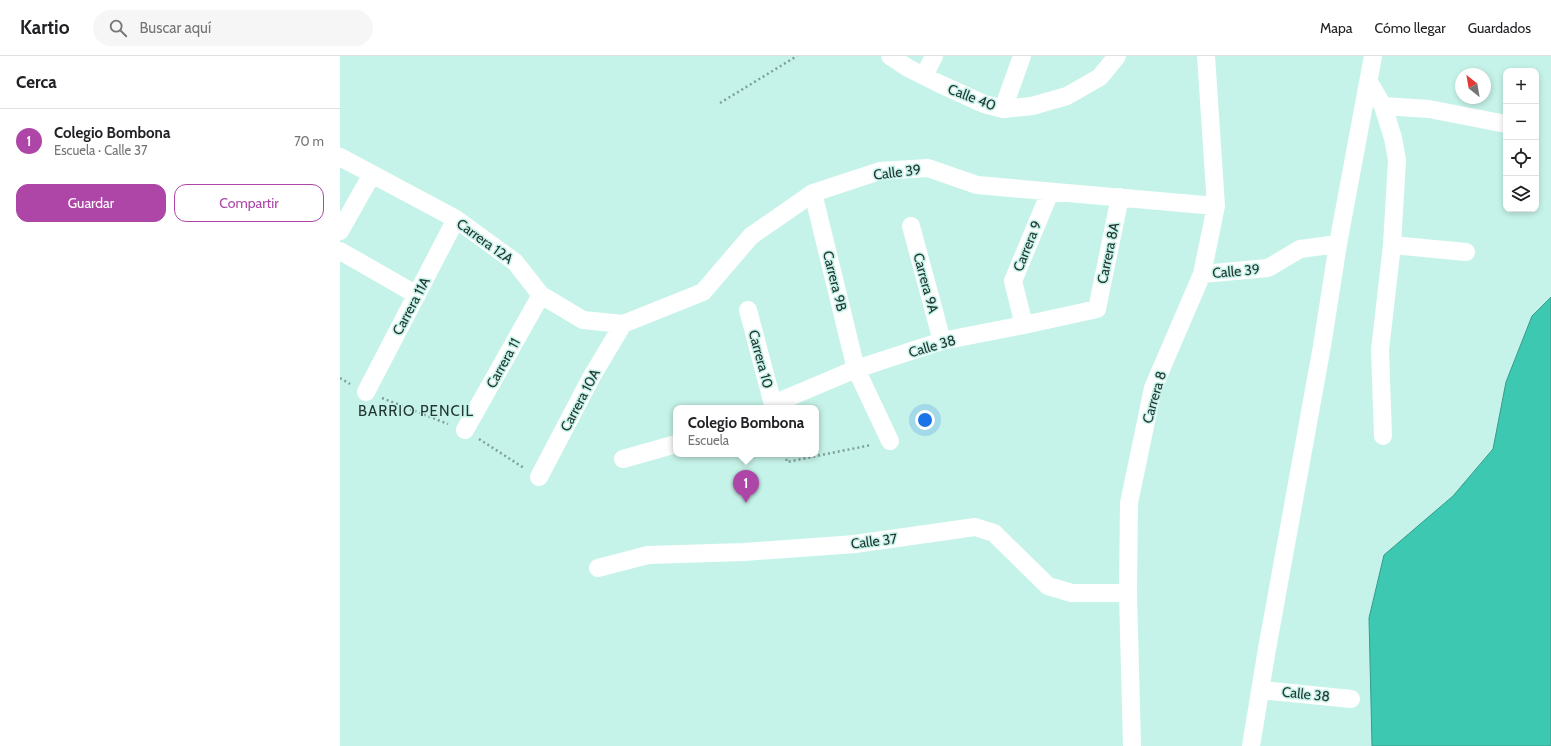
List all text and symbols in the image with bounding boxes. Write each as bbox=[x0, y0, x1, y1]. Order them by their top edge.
search box bbox=[93, 10, 373, 46]
text: Kartio bbox=[20, 16, 69, 39]
icon: search bbox=[107, 17, 129, 39]
text: Buscar aquí bbox=[139, 19, 211, 37]
text: Mapa bbox=[1320, 19, 1353, 37]
text: Cómo llegar bbox=[1375, 19, 1446, 37]
text: Guardados bbox=[1468, 19, 1531, 37]
north arrow bbox=[1455, 68, 1491, 104]
map controls bbox=[1503, 68, 1539, 212]
button: + bbox=[1503, 68, 1539, 104]
text: Cerca bbox=[16, 72, 57, 92]
street label: Calle 40 bbox=[945, 80, 999, 114]
button: − bbox=[1503, 104, 1539, 140]
text: Colegio Bombona bbox=[54, 124, 170, 142]
text: 1 bbox=[27, 133, 31, 149]
text: 70 m bbox=[294, 133, 324, 149]
button: locate bbox=[1503, 140, 1539, 176]
text: Escuela · Calle 37 bbox=[54, 142, 148, 158]
street label: Calle 39 bbox=[872, 160, 922, 184]
button: layers bbox=[1503, 176, 1539, 212]
button: Guardar bbox=[16, 184, 166, 222]
button: Compartir bbox=[174, 184, 324, 222]
street label: Carrera 12A bbox=[453, 214, 517, 268]
street label: Carrera 9 bbox=[1009, 218, 1045, 274]
street label: Carrera 8A bbox=[1093, 220, 1123, 285]
street label: Carrera 9B bbox=[819, 249, 851, 313]
street label: Carrera 9A bbox=[909, 251, 943, 315]
street label: Calle 39 bbox=[1211, 260, 1261, 282]
street label: Carrera 11A bbox=[388, 274, 434, 338]
street label: Carrera 10 bbox=[745, 328, 777, 390]
street label: Calle 38 bbox=[906, 331, 958, 361]
street label: Carrera 11 bbox=[482, 335, 524, 391]
street label: Carrera 10A bbox=[556, 365, 604, 434]
street label: Carrera 8 bbox=[1138, 369, 1170, 425]
district label: BARRIO PENCIL bbox=[358, 402, 474, 420]
popup bbox=[673, 405, 819, 457]
your location bbox=[915, 410, 935, 430]
text: Colegio Bombona bbox=[688, 414, 804, 432]
text: Escuela bbox=[688, 432, 729, 448]
pin: 1 bbox=[733, 470, 759, 503]
street label: Calle 37 bbox=[850, 529, 898, 553]
street label: Calle 38 bbox=[1281, 683, 1331, 705]

